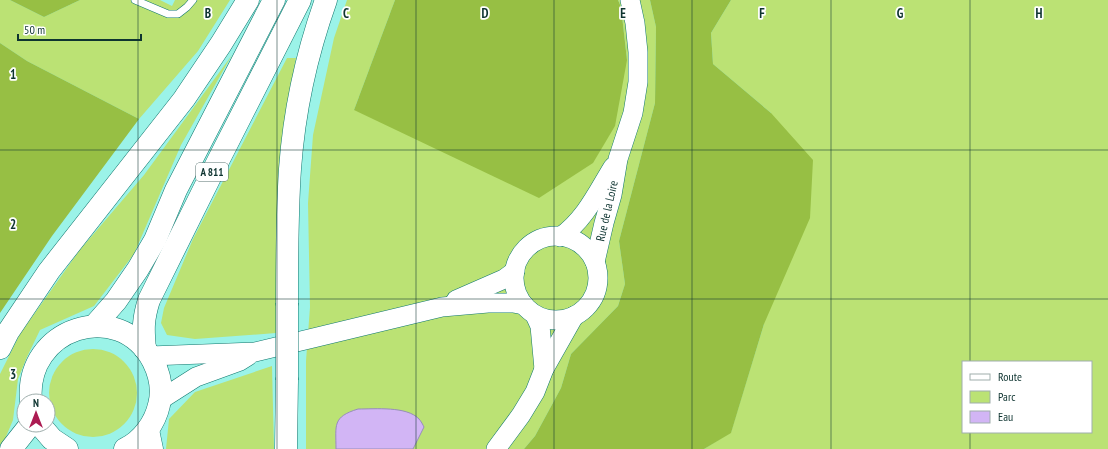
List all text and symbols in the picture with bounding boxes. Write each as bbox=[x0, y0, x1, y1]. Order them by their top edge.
text: B bbox=[205, 5, 211, 22]
text: C bbox=[343, 5, 349, 22]
text: D bbox=[482, 5, 489, 22]
text: E bbox=[620, 5, 626, 22]
text: F bbox=[759, 5, 765, 22]
text: G bbox=[897, 5, 904, 22]
text: H bbox=[1036, 5, 1043, 22]
scale bar bbox=[18, 16, 141, 42]
text: 50 m bbox=[24, 22, 45, 37]
text: 1 bbox=[10, 66, 16, 83]
road number: A 811 bbox=[196, 163, 228, 181]
street label: Rue de la Loire bbox=[592, 179, 621, 243]
text: 2 bbox=[10, 216, 16, 233]
legend bbox=[962, 361, 1092, 433]
text: 3 bbox=[10, 366, 16, 383]
text: Route bbox=[998, 369, 1022, 384]
text: Parc bbox=[998, 389, 1016, 404]
north arrow bbox=[16, 393, 56, 433]
text: N bbox=[33, 396, 39, 410]
text: Eau bbox=[998, 409, 1013, 424]

